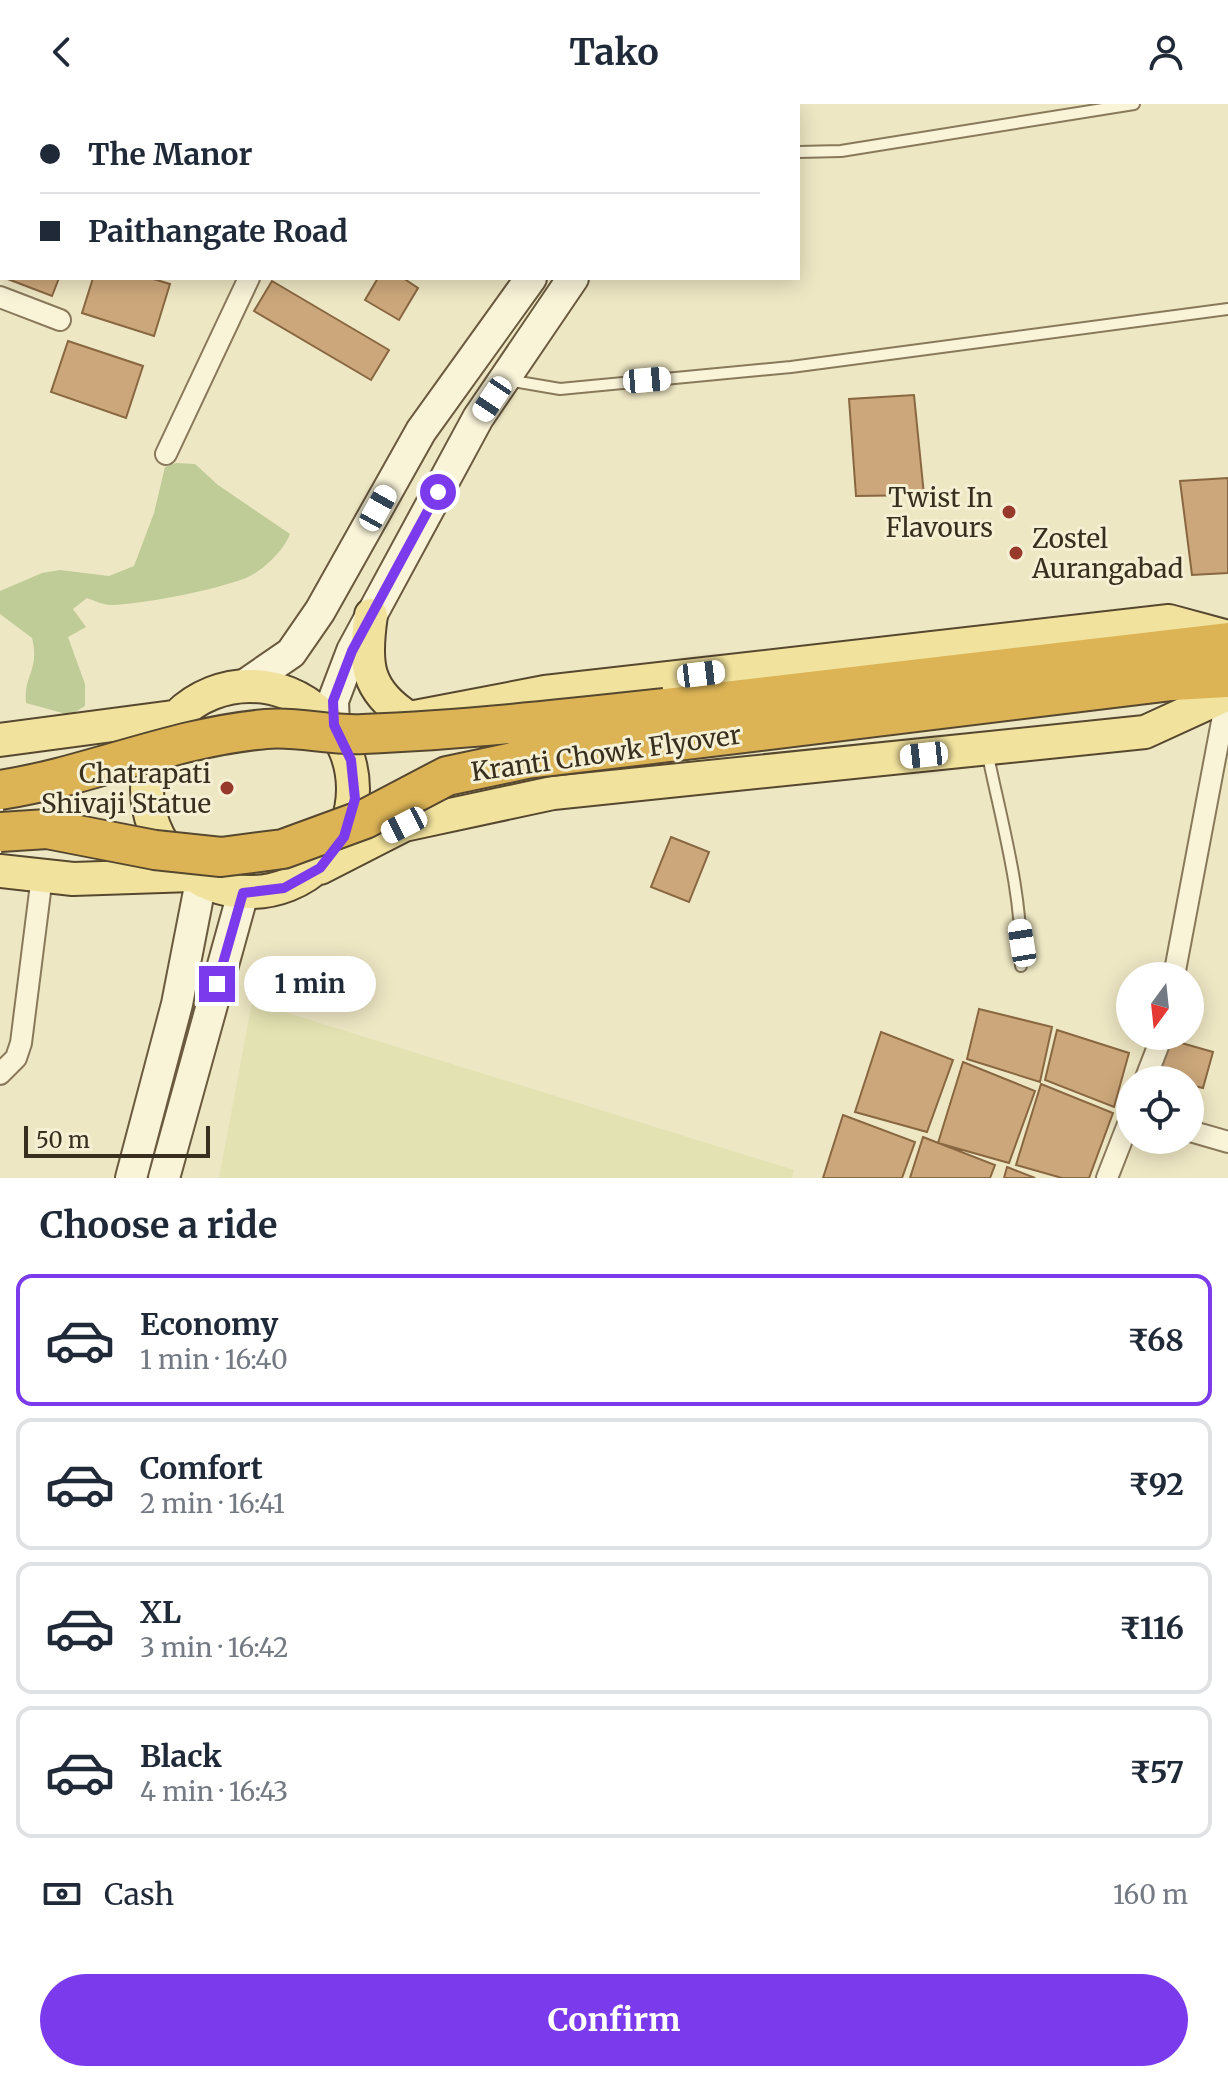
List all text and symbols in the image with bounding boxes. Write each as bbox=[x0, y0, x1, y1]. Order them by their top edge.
icon: back bbox=[40, 30, 84, 74]
text: Tako bbox=[569, 30, 659, 75]
icon: person bbox=[1144, 30, 1188, 74]
text: The Manor bbox=[88, 135, 252, 173]
text: Paithangate Road bbox=[88, 212, 348, 250]
car bbox=[622, 366, 672, 394]
car bbox=[469, 372, 515, 426]
route start bbox=[420, 474, 456, 510]
car bbox=[356, 481, 400, 535]
place label: Twist In Flavours bbox=[886, 481, 993, 544]
marker: Twist In Flavours bbox=[1000, 503, 1018, 521]
place label: Zostel Aurangabad bbox=[1031, 522, 1184, 585]
marker: Zostel Aurangabad bbox=[1007, 544, 1025, 562]
car bbox=[676, 659, 726, 689]
street label: Kranti Chowk Flyover bbox=[469, 718, 744, 788]
car bbox=[899, 741, 949, 769]
place label: Chatrapati Shivaji Statue bbox=[41, 757, 211, 820]
marker: Chatrapati Shivaji Statue bbox=[218, 779, 236, 797]
car bbox=[377, 803, 431, 847]
car bbox=[1006, 917, 1038, 969]
callout: 1 min bbox=[245, 956, 377, 1012]
north arrow bbox=[1116, 962, 1204, 1050]
map controls bbox=[1116, 962, 1204, 1154]
route end bbox=[199, 966, 235, 1002]
text: 1 min bbox=[275, 967, 345, 1000]
button: locate bbox=[1116, 1066, 1204, 1154]
scale bar bbox=[24, 1122, 210, 1158]
text: 50 m bbox=[36, 1126, 90, 1154]
text: Choose a ride bbox=[40, 1203, 277, 1248]
icon: car bbox=[44, 1304, 116, 1376]
text: Economy bbox=[140, 1305, 278, 1343]
text: ₹68 bbox=[1127, 1321, 1184, 1359]
text: 1 min · 16:40 bbox=[140, 1343, 288, 1376]
icon: car bbox=[44, 1448, 116, 1520]
text: Comfort bbox=[140, 1449, 263, 1487]
text: ₹92 bbox=[1128, 1465, 1184, 1503]
text: 2 min · 16:41 bbox=[140, 1487, 285, 1520]
icon: car bbox=[44, 1592, 116, 1664]
text: XL bbox=[140, 1593, 181, 1631]
text: ₹116 bbox=[1119, 1609, 1184, 1647]
text: 3 min · 16:42 bbox=[140, 1631, 289, 1664]
icon: car bbox=[44, 1736, 116, 1808]
text: Black bbox=[140, 1737, 222, 1775]
text: ₹57 bbox=[1130, 1753, 1184, 1791]
text: 4 min · 16:43 bbox=[140, 1775, 288, 1808]
icon: cash bbox=[40, 1872, 84, 1916]
text: Cash bbox=[104, 1875, 174, 1913]
text: 160 m bbox=[1113, 1878, 1188, 1911]
button: Confirm bbox=[40, 1974, 1188, 2066]

